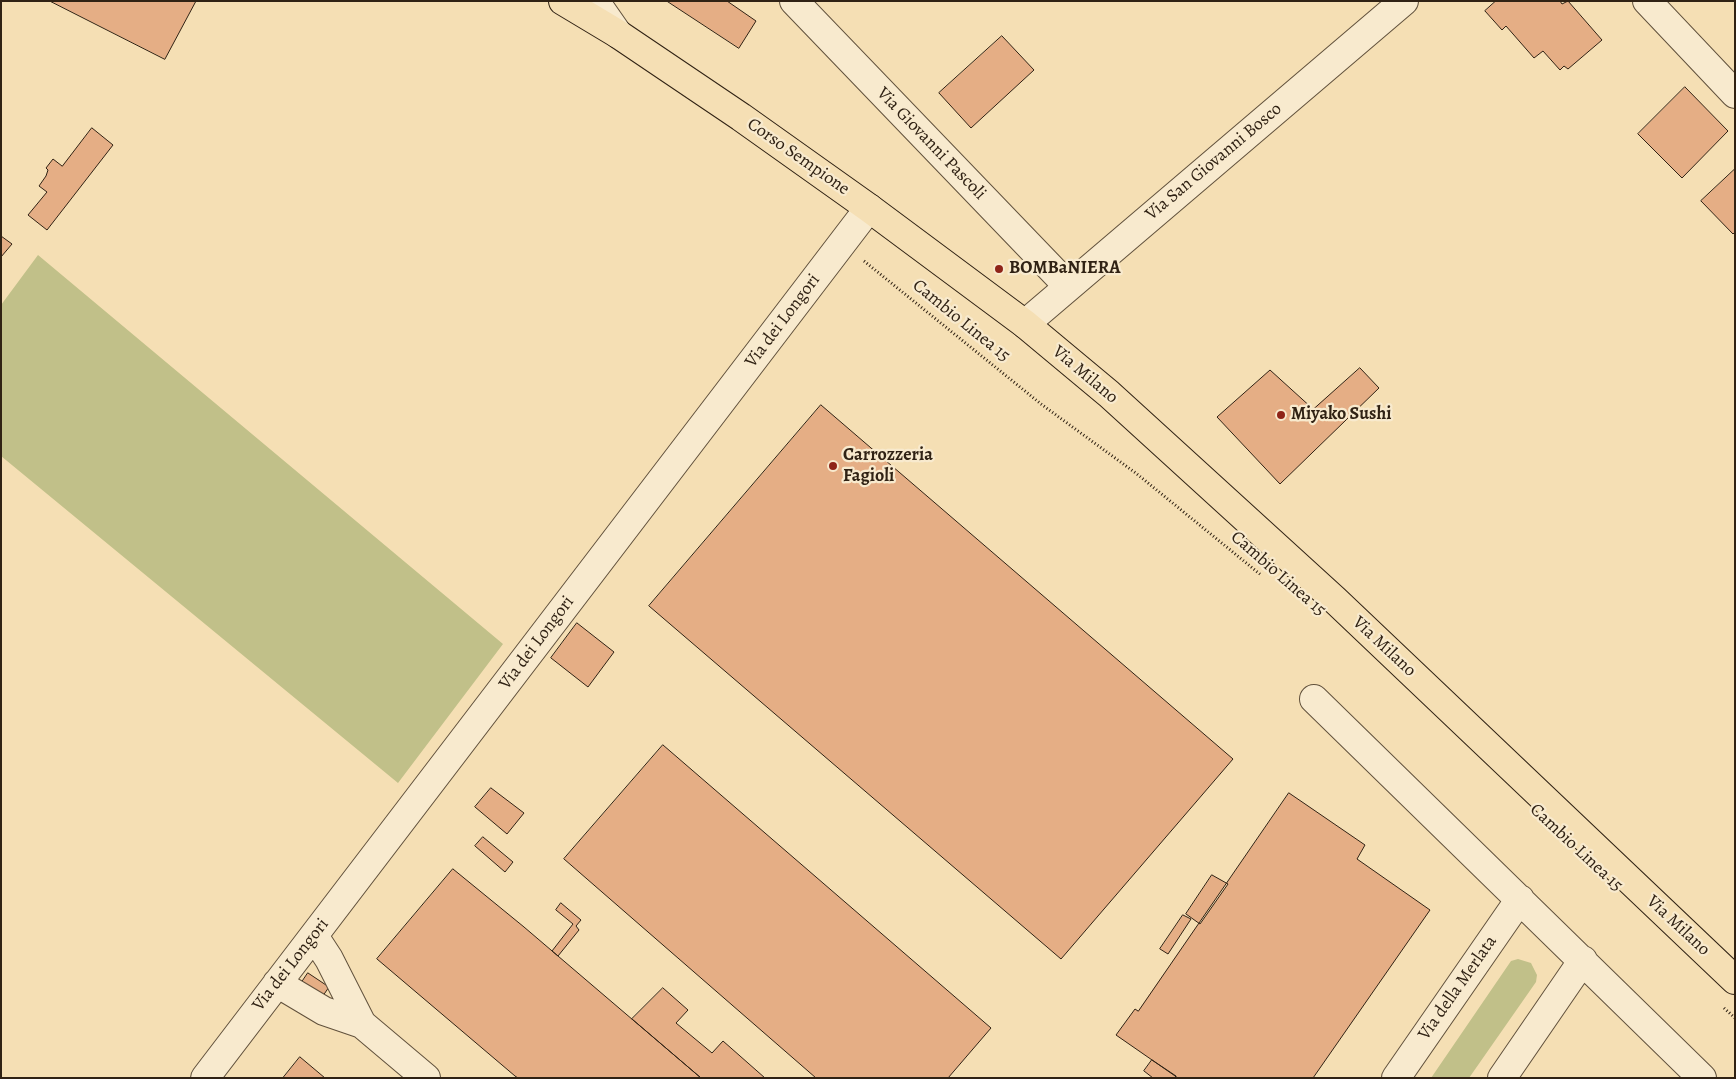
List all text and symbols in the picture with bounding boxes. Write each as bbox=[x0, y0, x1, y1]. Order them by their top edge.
street label: Via Giovanni Pascoli bbox=[872, 83, 990, 205]
street label: Via San Giovanni Bosco bbox=[1141, 99, 1287, 225]
street label: Corso Sempione bbox=[743, 114, 853, 200]
place label: BOMBaNIERA bbox=[1009, 258, 1120, 280]
marker: BOMBaNIERA bbox=[993, 263, 1005, 275]
street label: Via dei Longori bbox=[741, 270, 825, 372]
street label: Cambio Linea 15 bbox=[908, 275, 1014, 367]
street label: Via Milano bbox=[1048, 341, 1122, 409]
place label: Miyako Sushi bbox=[1291, 404, 1391, 426]
marker: Miyako Sushi bbox=[1275, 409, 1287, 421]
place label: Carrozzeria Fagioli bbox=[843, 445, 933, 488]
marker: Carrozzeria Fagioli bbox=[827, 460, 839, 472]
street label: Cambio Linea 15 bbox=[1226, 527, 1330, 621]
street label: Via dei Longori bbox=[495, 592, 579, 694]
street label: Via Milano bbox=[1348, 612, 1420, 682]
street label: Cambio Linea 15 bbox=[1525, 799, 1627, 897]
street label: Via Milano bbox=[1642, 891, 1714, 961]
street label: Via dei Longori bbox=[248, 914, 334, 1016]
street label: Via della Merlata bbox=[1414, 932, 1502, 1044]

